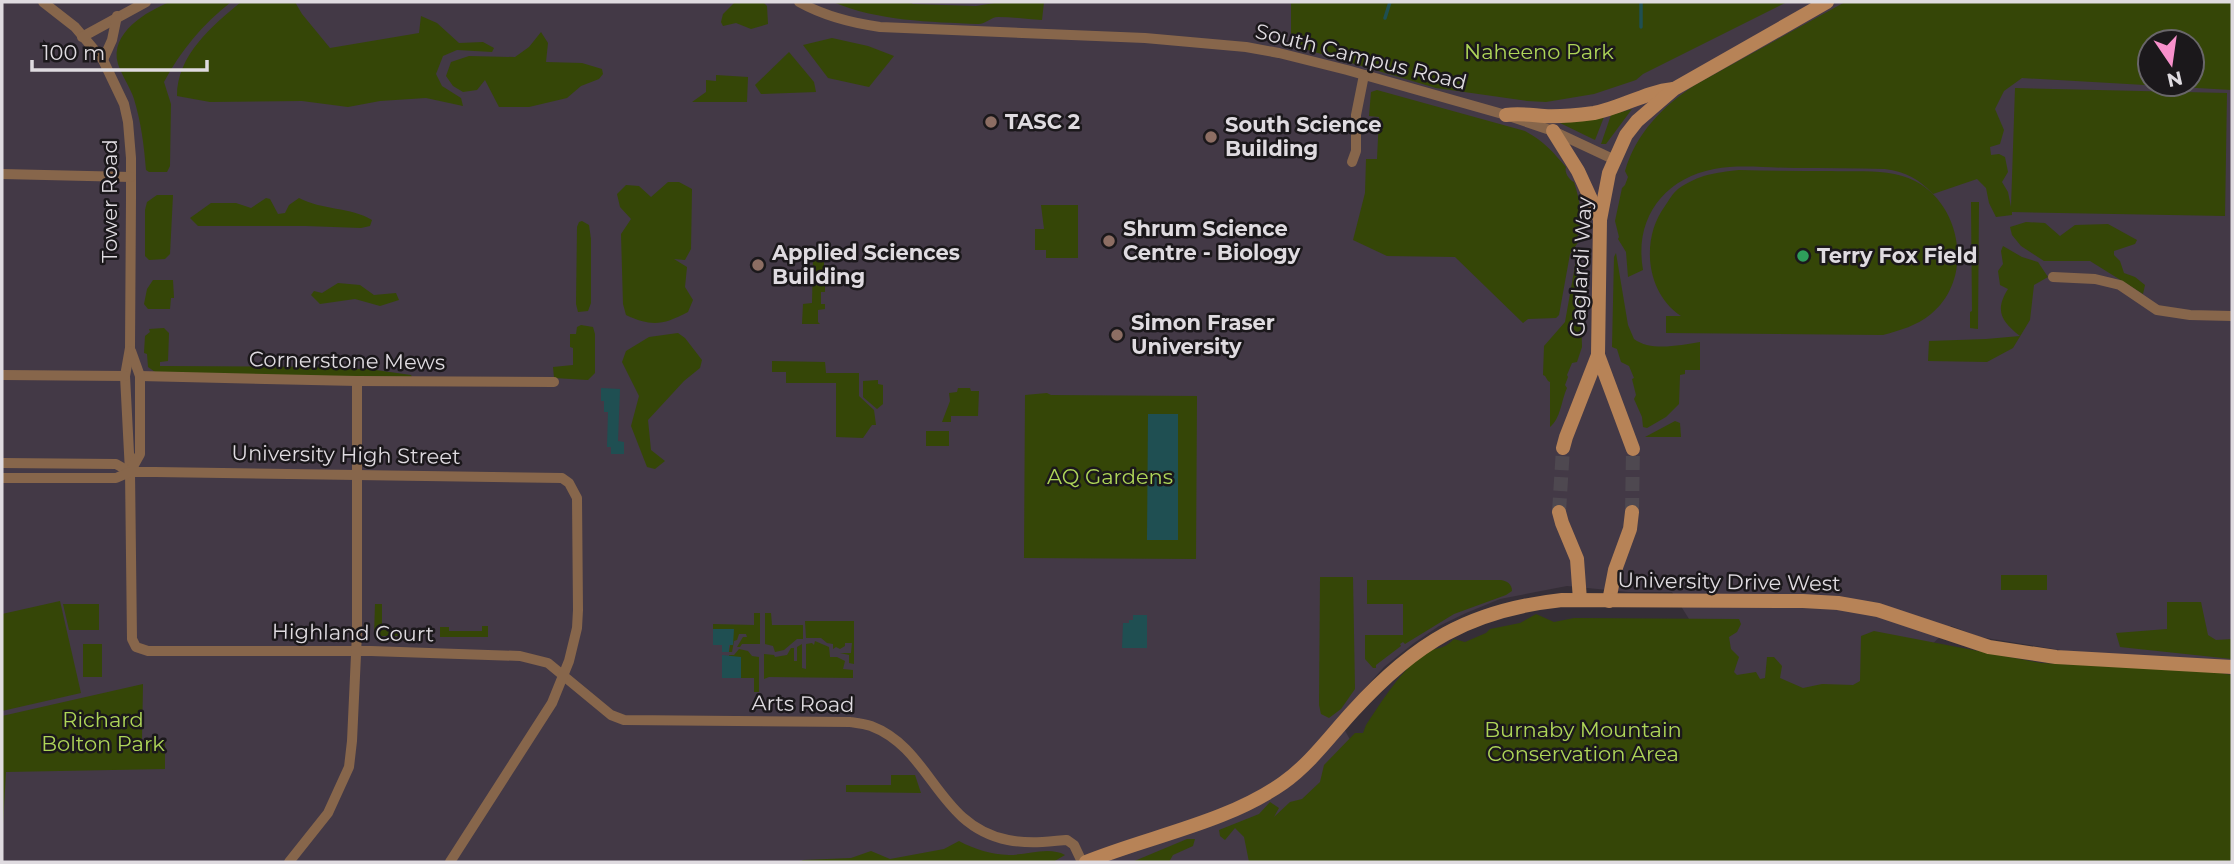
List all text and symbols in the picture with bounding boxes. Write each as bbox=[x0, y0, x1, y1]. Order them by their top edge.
street label: South Campus Road bbox=[1253, 18, 1469, 95]
scale bar bbox=[32, 28, 206, 72]
north arrow bbox=[2136, 28, 2206, 98]
park label: Naheeno Park bbox=[1464, 39, 1614, 64]
text: 100 m bbox=[42, 40, 105, 65]
text: N bbox=[2165, 66, 2185, 92]
place label: TASC 2 bbox=[1005, 109, 1080, 134]
place label: South Science Building bbox=[1225, 112, 1382, 161]
marker: TASC 2 bbox=[983, 114, 999, 130]
marker: South Science Building bbox=[1203, 129, 1219, 145]
street label: Tower Road bbox=[97, 139, 122, 263]
street label: Gaglardi Way bbox=[1564, 196, 1597, 338]
place label: Shrum Science Centre - Biology bbox=[1123, 216, 1301, 265]
marker: Shrum Science Centre - Biology bbox=[1101, 233, 1117, 249]
place label: Applied Sciences Building bbox=[771, 240, 960, 289]
place label: Terry Fox Field bbox=[1817, 243, 1977, 268]
marker: Terry Fox Field bbox=[1795, 248, 1811, 264]
marker: Applied Sciences Building bbox=[750, 257, 766, 273]
place label: Simon Fraser University bbox=[1131, 310, 1275, 359]
marker: Simon Fraser University bbox=[1109, 327, 1125, 343]
street label: Cornerstone Mews bbox=[249, 346, 445, 375]
street label: University High Street bbox=[231, 440, 461, 469]
park label: AQ Gardens bbox=[1047, 464, 1173, 489]
street label: University Drive West bbox=[1617, 567, 1841, 596]
street label: Highland Court bbox=[272, 619, 434, 646]
street label: Arts Road bbox=[751, 690, 855, 717]
park label: Richard Bolton Park bbox=[41, 707, 165, 756]
park label: Burnaby Mountain Conservation Area bbox=[1484, 717, 1682, 766]

